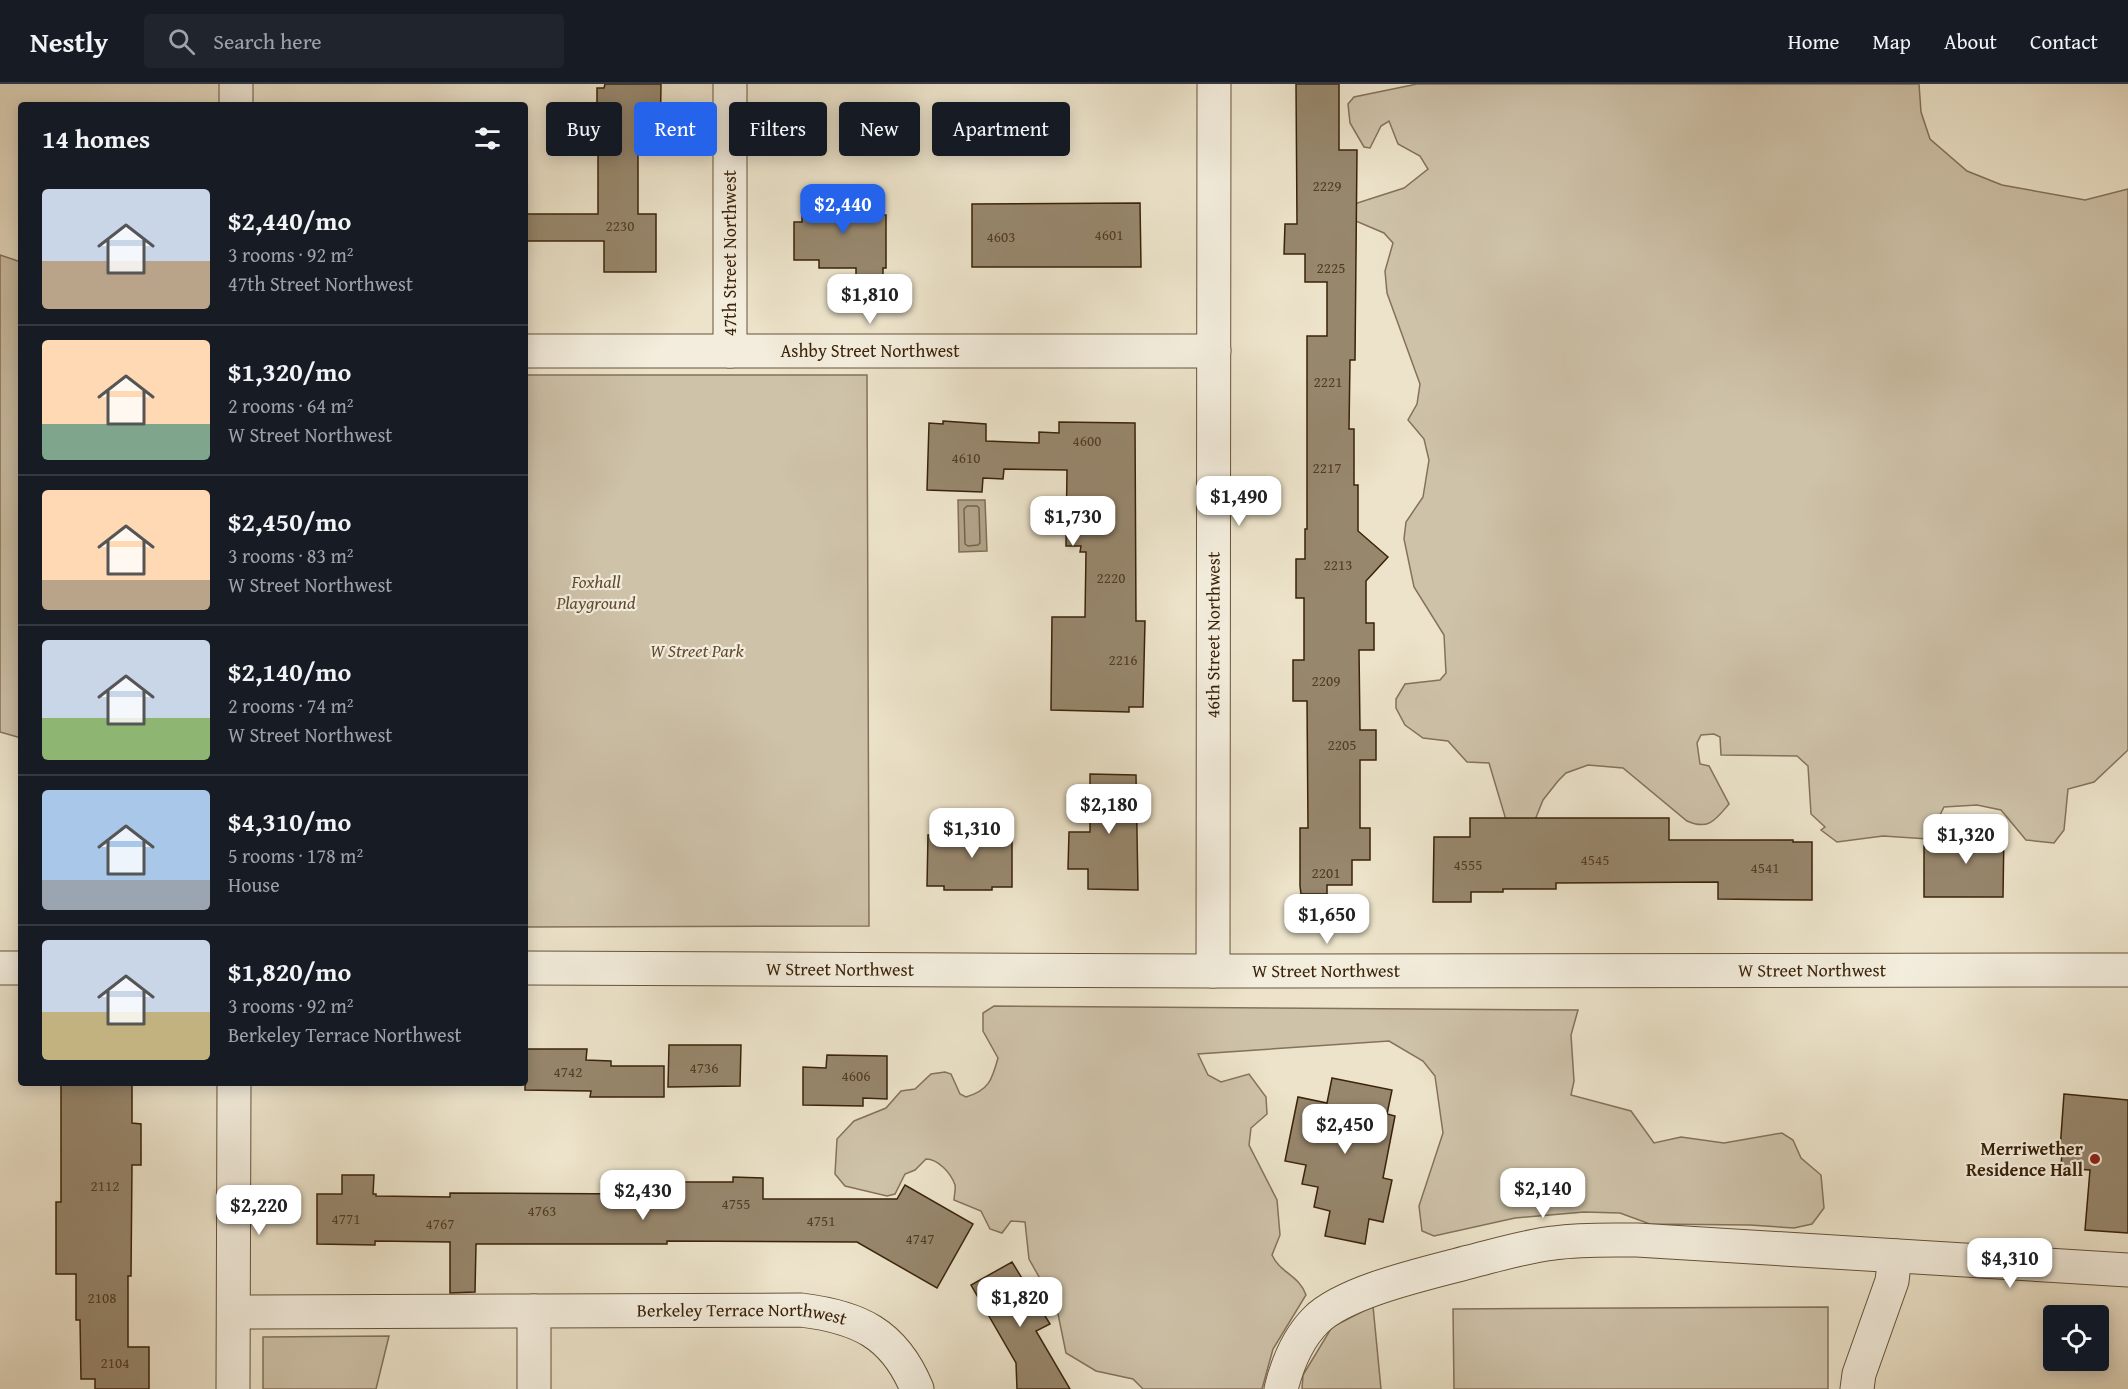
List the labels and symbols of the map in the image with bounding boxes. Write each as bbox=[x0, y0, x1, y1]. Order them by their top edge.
street label: 47th Street Northwest bbox=[716, 169, 743, 336]
house number: 2229 bbox=[1313, 175, 1341, 196]
pin: $2,440 bbox=[794, 184, 892, 235]
house number: 2230 bbox=[606, 215, 634, 236]
house number: 4601 bbox=[1095, 224, 1123, 245]
house number: 4603 bbox=[987, 226, 1015, 247]
house number: 2225 bbox=[1317, 257, 1345, 278]
pin: $1,810 bbox=[821, 274, 919, 325]
street label: Ashby Street Northwest bbox=[780, 337, 960, 364]
house number: 2221 bbox=[1314, 371, 1342, 392]
house number: 4600 bbox=[1073, 430, 1101, 451]
house number: 4610 bbox=[952, 447, 980, 468]
house number: 2217 bbox=[1313, 457, 1341, 478]
pin: $1,490 bbox=[1190, 476, 1288, 527]
pin: $1,730 bbox=[1024, 496, 1122, 547]
street label: 46th Street Northwest bbox=[1199, 551, 1226, 718]
house number: 2213 bbox=[1324, 554, 1352, 575]
house number: 2220 bbox=[1097, 567, 1125, 588]
park label: Foxhall Playground bbox=[555, 568, 636, 616]
park label: W Street Park bbox=[650, 637, 744, 664]
house number: 2216 bbox=[1109, 649, 1137, 670]
house number: 2209 bbox=[1312, 670, 1340, 691]
house number: 2205 bbox=[1328, 734, 1356, 755]
pin: $2,180 bbox=[1060, 784, 1158, 835]
pin: $1,310 bbox=[923, 808, 1021, 859]
pin: $1,320 bbox=[1917, 814, 2015, 865]
house number: 4545 bbox=[1581, 849, 1609, 870]
house number: 4555 bbox=[1454, 854, 1482, 875]
house number: 4541 bbox=[1751, 857, 1779, 878]
house number: 2201 bbox=[1312, 862, 1340, 883]
pin: $1,650 bbox=[1278, 894, 1376, 945]
street label: W Street Northwest bbox=[766, 955, 915, 983]
street label: W Street Northwest bbox=[1738, 956, 1887, 983]
street label: W Street Northwest bbox=[1252, 957, 1401, 984]
house number: 4736 bbox=[690, 1057, 718, 1078]
house number: 4742 bbox=[554, 1061, 582, 1082]
house number: 4606 bbox=[842, 1065, 870, 1086]
pin: $2,450 bbox=[1296, 1104, 1394, 1155]
place label: Merriwether Residence Hall bbox=[1966, 1135, 2084, 1183]
marker: Merriwether Residence Hall bbox=[2088, 1152, 2102, 1166]
pin: $2,140 bbox=[1494, 1168, 1592, 1219]
pin: $2,430 bbox=[594, 1170, 692, 1221]
house number: 2112 bbox=[91, 1175, 119, 1196]
pin: $2,220 bbox=[210, 1185, 308, 1236]
house number: 4755 bbox=[722, 1193, 750, 1214]
house number: 4763 bbox=[528, 1200, 556, 1221]
house number: 4771 bbox=[332, 1208, 360, 1229]
house number: 4751 bbox=[807, 1210, 835, 1231]
house number: 4767 bbox=[426, 1213, 454, 1234]
house number: 4747 bbox=[906, 1228, 934, 1249]
pin: $4,310 bbox=[1961, 1238, 2059, 1289]
pin: $1,820 bbox=[971, 1277, 1069, 1328]
house number: 2108 bbox=[88, 1287, 116, 1308]
street label: Berkeley Terrace Northwest bbox=[637, 1296, 851, 1332]
house number: 2104 bbox=[101, 1352, 129, 1373]

